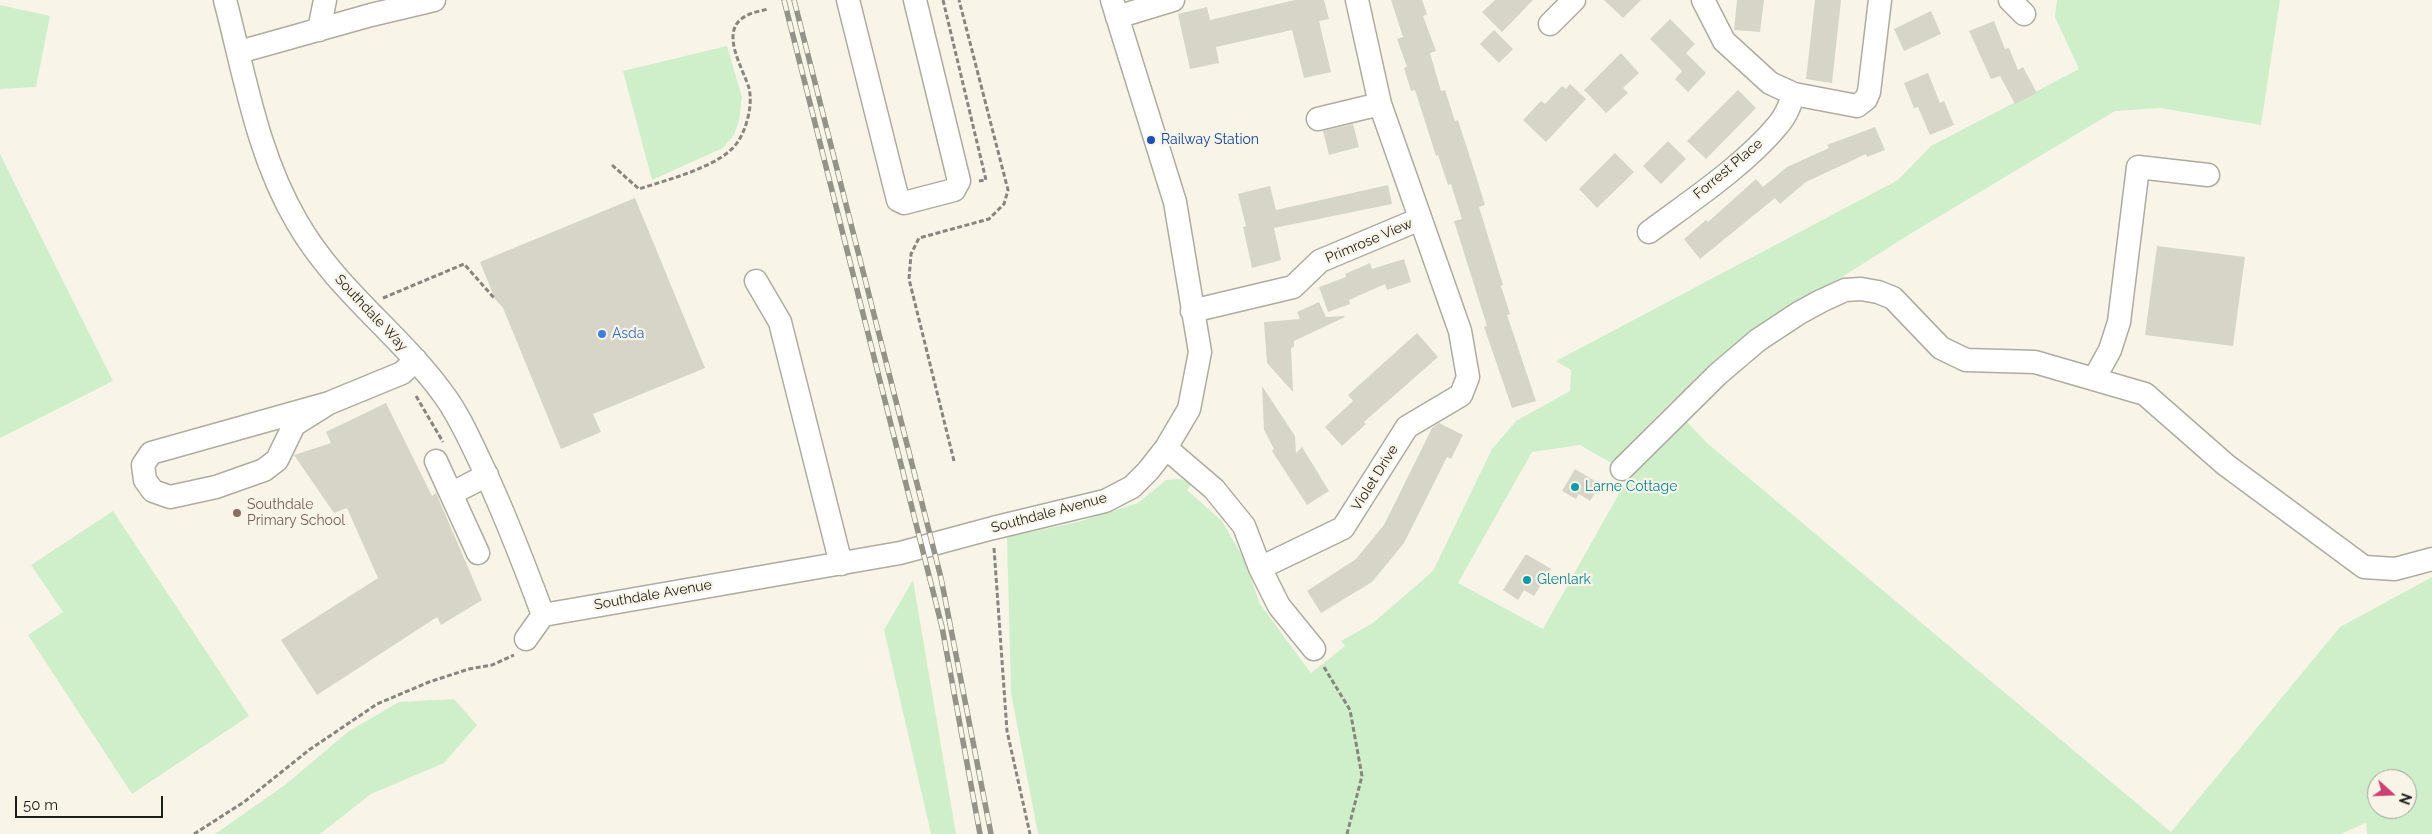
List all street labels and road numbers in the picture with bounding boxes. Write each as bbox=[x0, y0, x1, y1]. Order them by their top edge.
street label: Forrest Place bbox=[1690, 135, 1766, 203]
street label: Primrose View bbox=[1323, 215, 1415, 267]
street label: Southdale Way bbox=[331, 271, 411, 355]
street label: Violet Drive bbox=[1348, 442, 1402, 514]
street label: Southdale Avenue bbox=[989, 489, 1109, 537]
street label: Southdale Avenue bbox=[593, 576, 713, 614]

